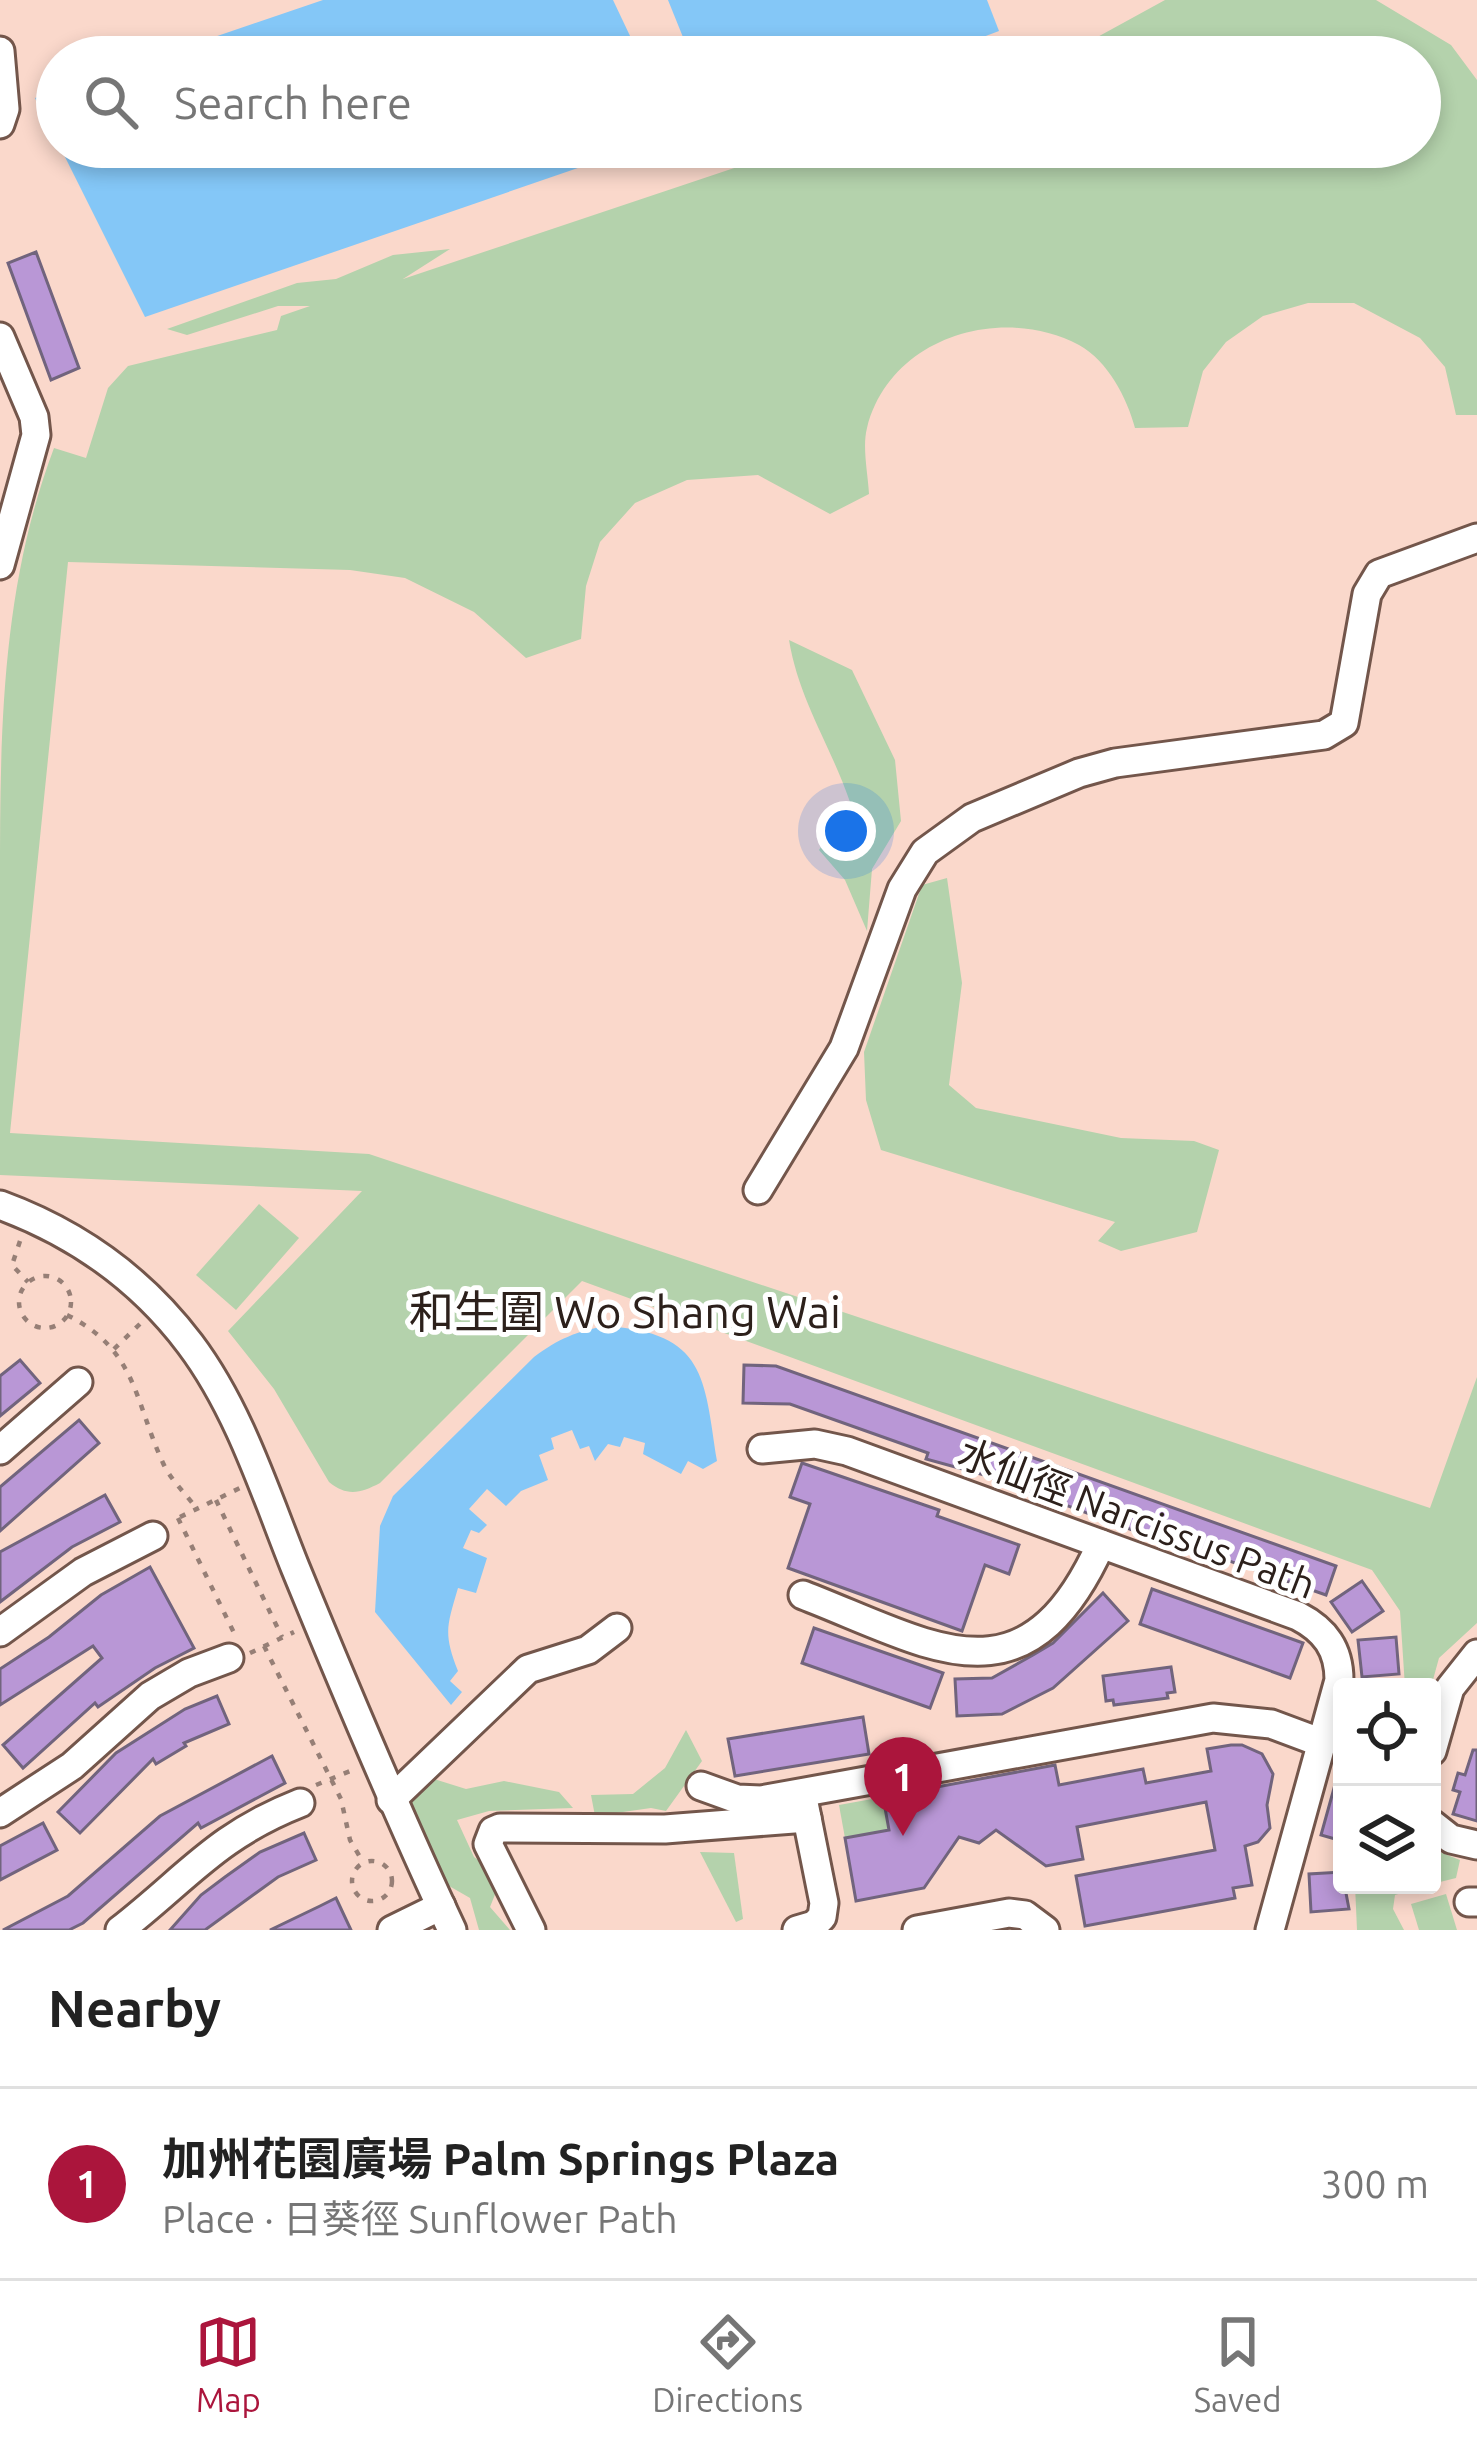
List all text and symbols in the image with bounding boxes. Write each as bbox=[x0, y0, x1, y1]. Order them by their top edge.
search box bbox=[36, 36, 1441, 168]
icon: search bbox=[78, 69, 144, 135]
text: Search here bbox=[174, 77, 412, 128]
your location bbox=[816, 801, 876, 861]
district label: 和生圍 Wo Shang Wai bbox=[409, 1286, 841, 1337]
street label: 水仙徑 Narcissus Path bbox=[952, 1430, 1322, 1606]
map controls bbox=[1333, 1678, 1441, 1894]
button: locate bbox=[1333, 1678, 1441, 1786]
pin: 1 bbox=[864, 1737, 942, 1836]
button: layers bbox=[1333, 1786, 1441, 1894]
text: Nearby bbox=[48, 1979, 221, 2037]
text: 加州花園廣場 Palm Springs Plaza bbox=[162, 2133, 839, 2184]
text: 1 bbox=[76, 2162, 98, 2205]
text: 300 m bbox=[1320, 2162, 1429, 2205]
text: Place · 日葵徑 Sunflower Path bbox=[162, 2197, 678, 2240]
tab: Map bbox=[195, 2309, 261, 2418]
tab: Directions bbox=[652, 2309, 803, 2418]
tab: Saved bbox=[1194, 2309, 1282, 2418]

